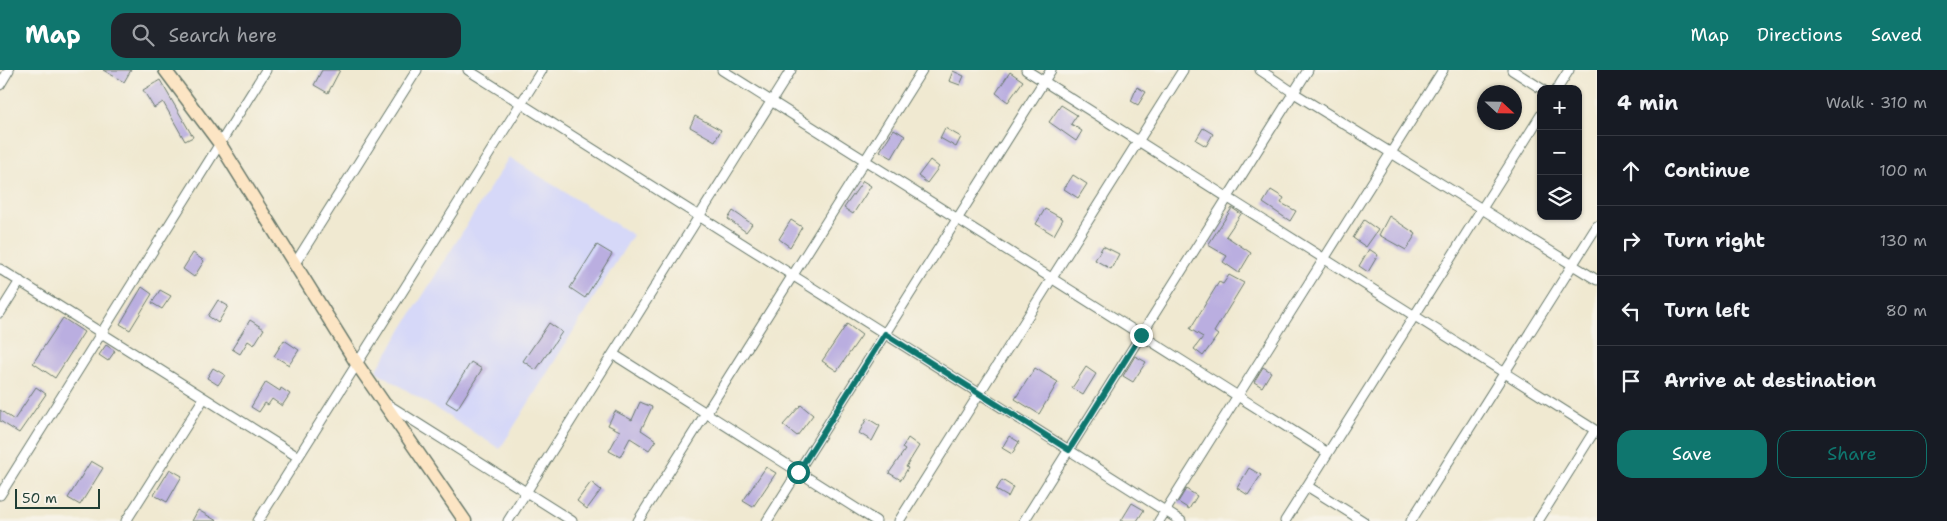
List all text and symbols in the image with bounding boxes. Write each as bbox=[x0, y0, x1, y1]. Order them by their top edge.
search box bbox=[111, 13, 461, 58]
text: Map bbox=[25, 19, 81, 51]
icon: search bbox=[129, 21, 157, 49]
text: Search here bbox=[169, 23, 277, 48]
text: Map bbox=[1691, 23, 1729, 47]
text: Directions bbox=[1757, 23, 1843, 47]
text: Saved bbox=[1871, 23, 1922, 47]
north arrow bbox=[1477, 85, 1522, 130]
map controls bbox=[1537, 85, 1582, 220]
button: + bbox=[1537, 85, 1582, 130]
text: 4 min bbox=[1617, 89, 1678, 117]
text: Walk · 310 m bbox=[1826, 92, 1927, 113]
button: − bbox=[1537, 130, 1582, 175]
icon: ahead bbox=[1617, 157, 1645, 185]
text: Continue bbox=[1664, 158, 1750, 183]
text: 100 m bbox=[1879, 160, 1927, 181]
button: layers bbox=[1537, 175, 1582, 220]
icon: right bbox=[1617, 227, 1645, 255]
text: Turn right bbox=[1664, 228, 1765, 253]
text: 130 m bbox=[1880, 230, 1927, 251]
icon: left bbox=[1617, 297, 1645, 325]
text: Turn left bbox=[1664, 298, 1750, 323]
text: 80 m bbox=[1886, 300, 1927, 321]
route end bbox=[1130, 324, 1153, 347]
icon: arrive bbox=[1617, 367, 1645, 395]
text: Arrive at destination bbox=[1664, 368, 1876, 393]
button: Save bbox=[1617, 430, 1767, 478]
button: Share bbox=[1777, 430, 1927, 478]
route start bbox=[787, 461, 810, 484]
scale bar bbox=[15, 486, 100, 509]
text: 50 m bbox=[22, 489, 57, 507]

